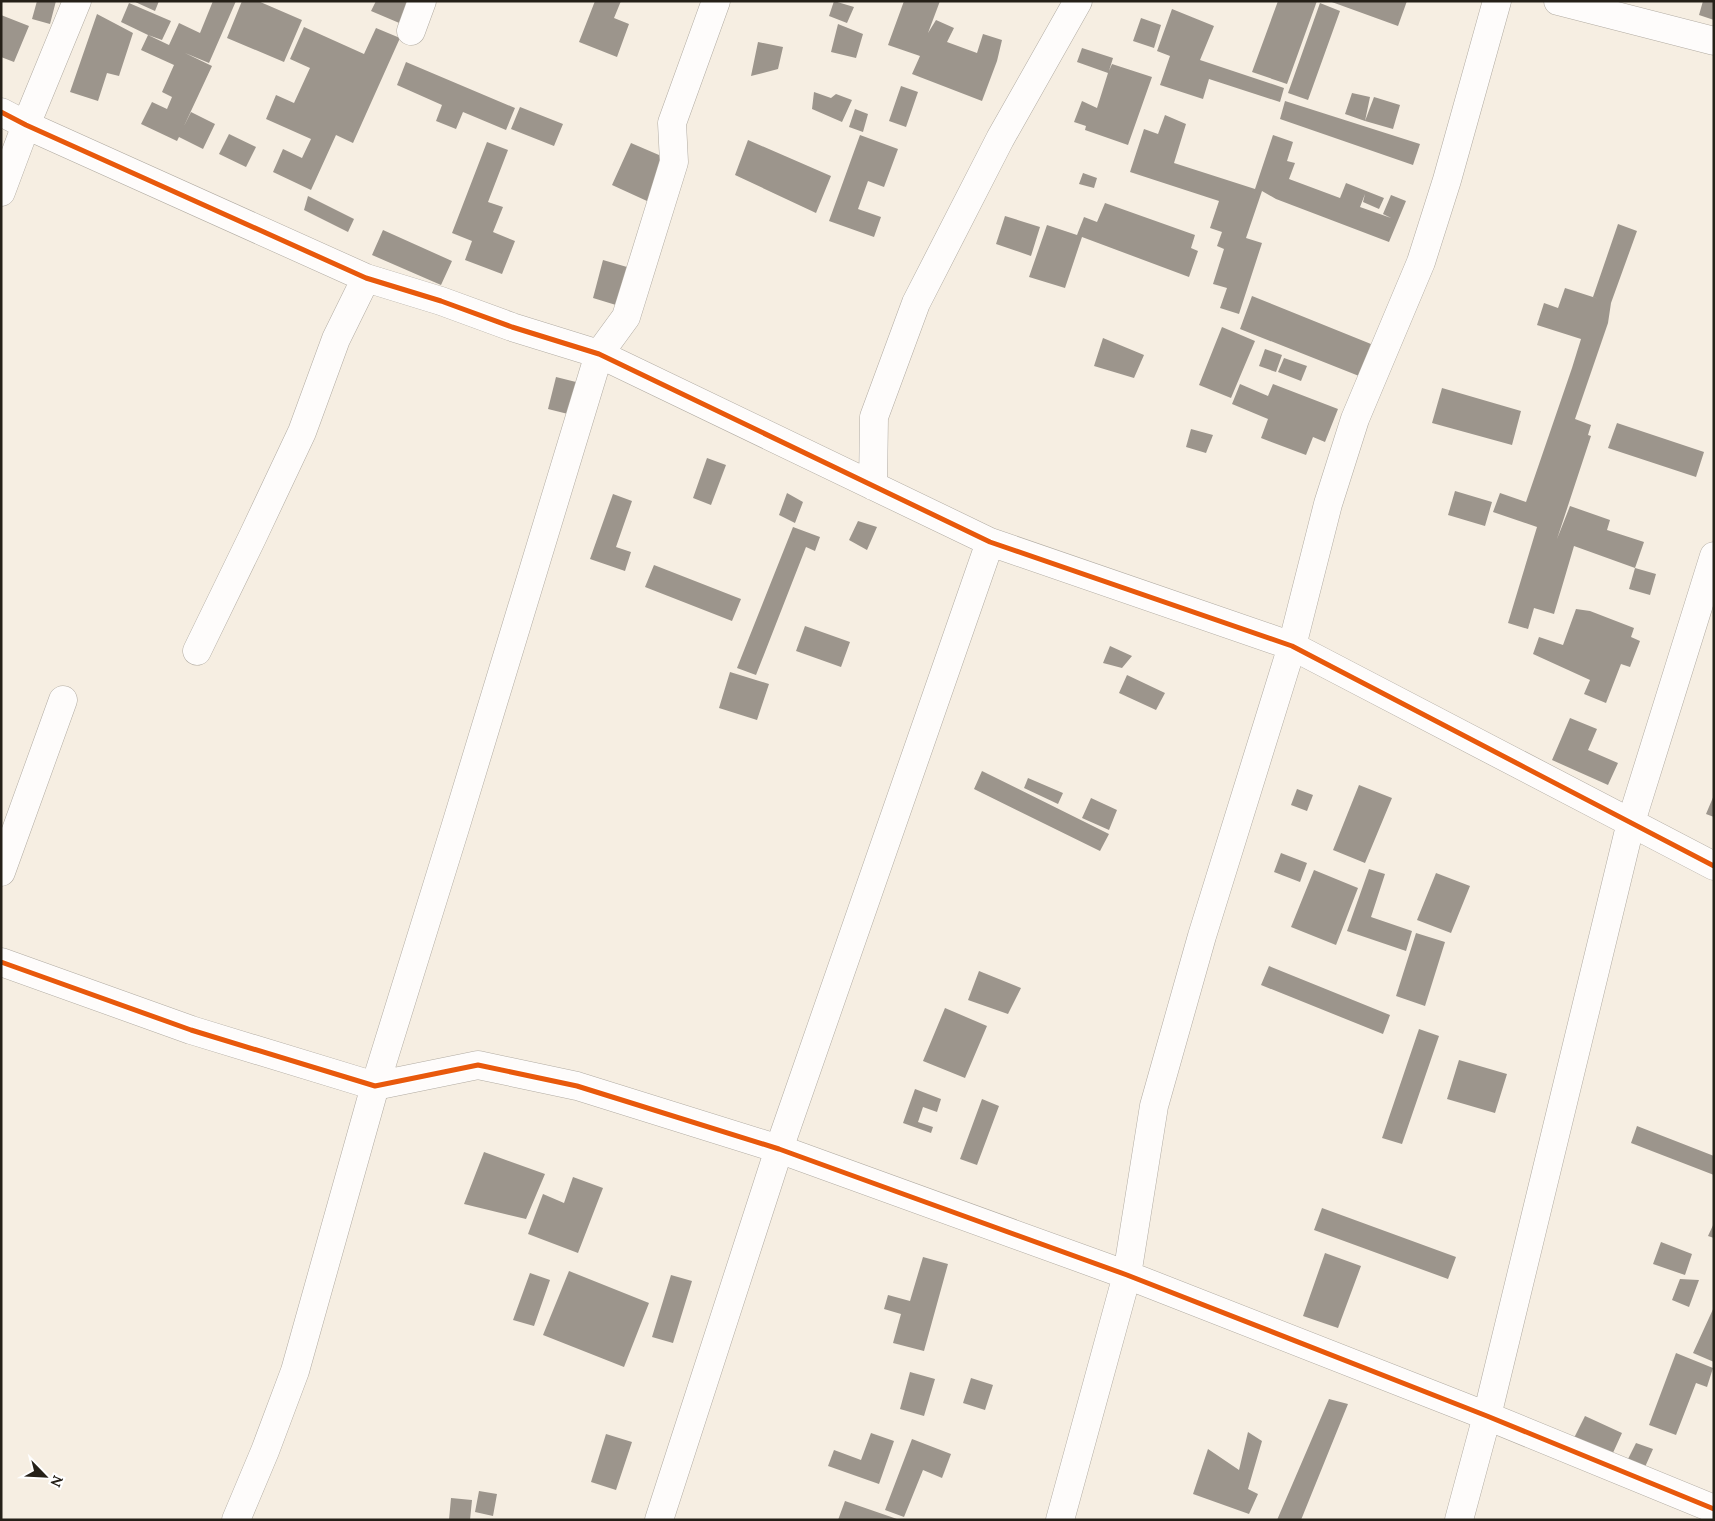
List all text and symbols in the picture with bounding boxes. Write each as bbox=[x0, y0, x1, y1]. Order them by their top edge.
north arrow bbox=[20, 1451, 70, 1501]
text: N bbox=[46, 1473, 67, 1490]

